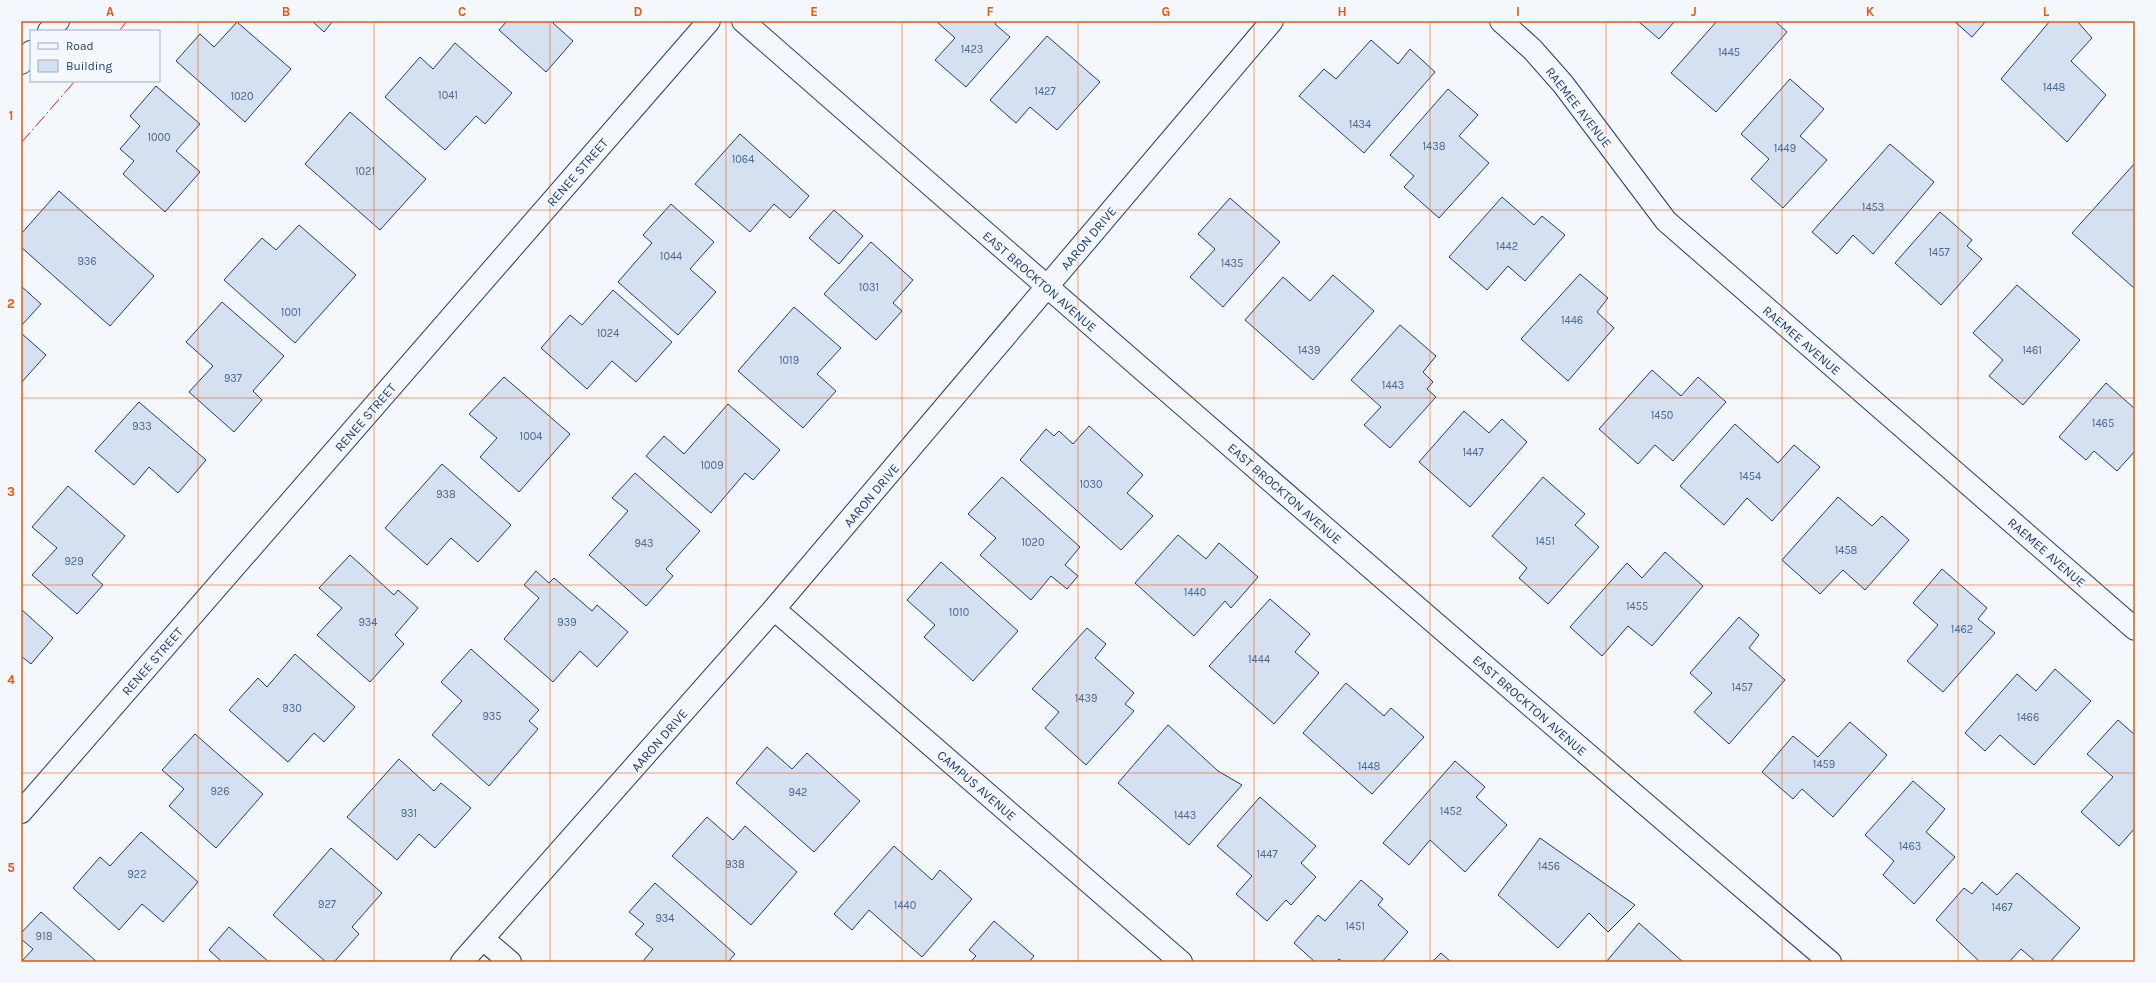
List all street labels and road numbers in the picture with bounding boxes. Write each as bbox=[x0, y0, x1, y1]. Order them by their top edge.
street label: RAEMEE AVENUE bbox=[1543, 64, 1615, 150]
street label: RENEE STREET bbox=[544, 135, 611, 209]
street label: AARON DRIVE bbox=[1058, 204, 1119, 273]
street label: EAST BROCKTON AVENUE bbox=[980, 228, 1100, 335]
street label: RAEMEE AVENUE bbox=[1760, 303, 1844, 378]
street label: RENEE STREET bbox=[332, 380, 399, 454]
street label: EAST BROCKTON AVENUE bbox=[1225, 440, 1345, 547]
street label: AARON DRIVE bbox=[841, 461, 902, 530]
street label: RAEMEE AVENUE bbox=[2005, 515, 2089, 590]
street label: RENEE STREET bbox=[119, 624, 186, 698]
street label: EAST BROCKTON AVENUE bbox=[1470, 652, 1590, 759]
street label: AARON DRIVE bbox=[628, 706, 691, 775]
street label: CAMPUS AVENUE bbox=[934, 747, 1019, 824]

